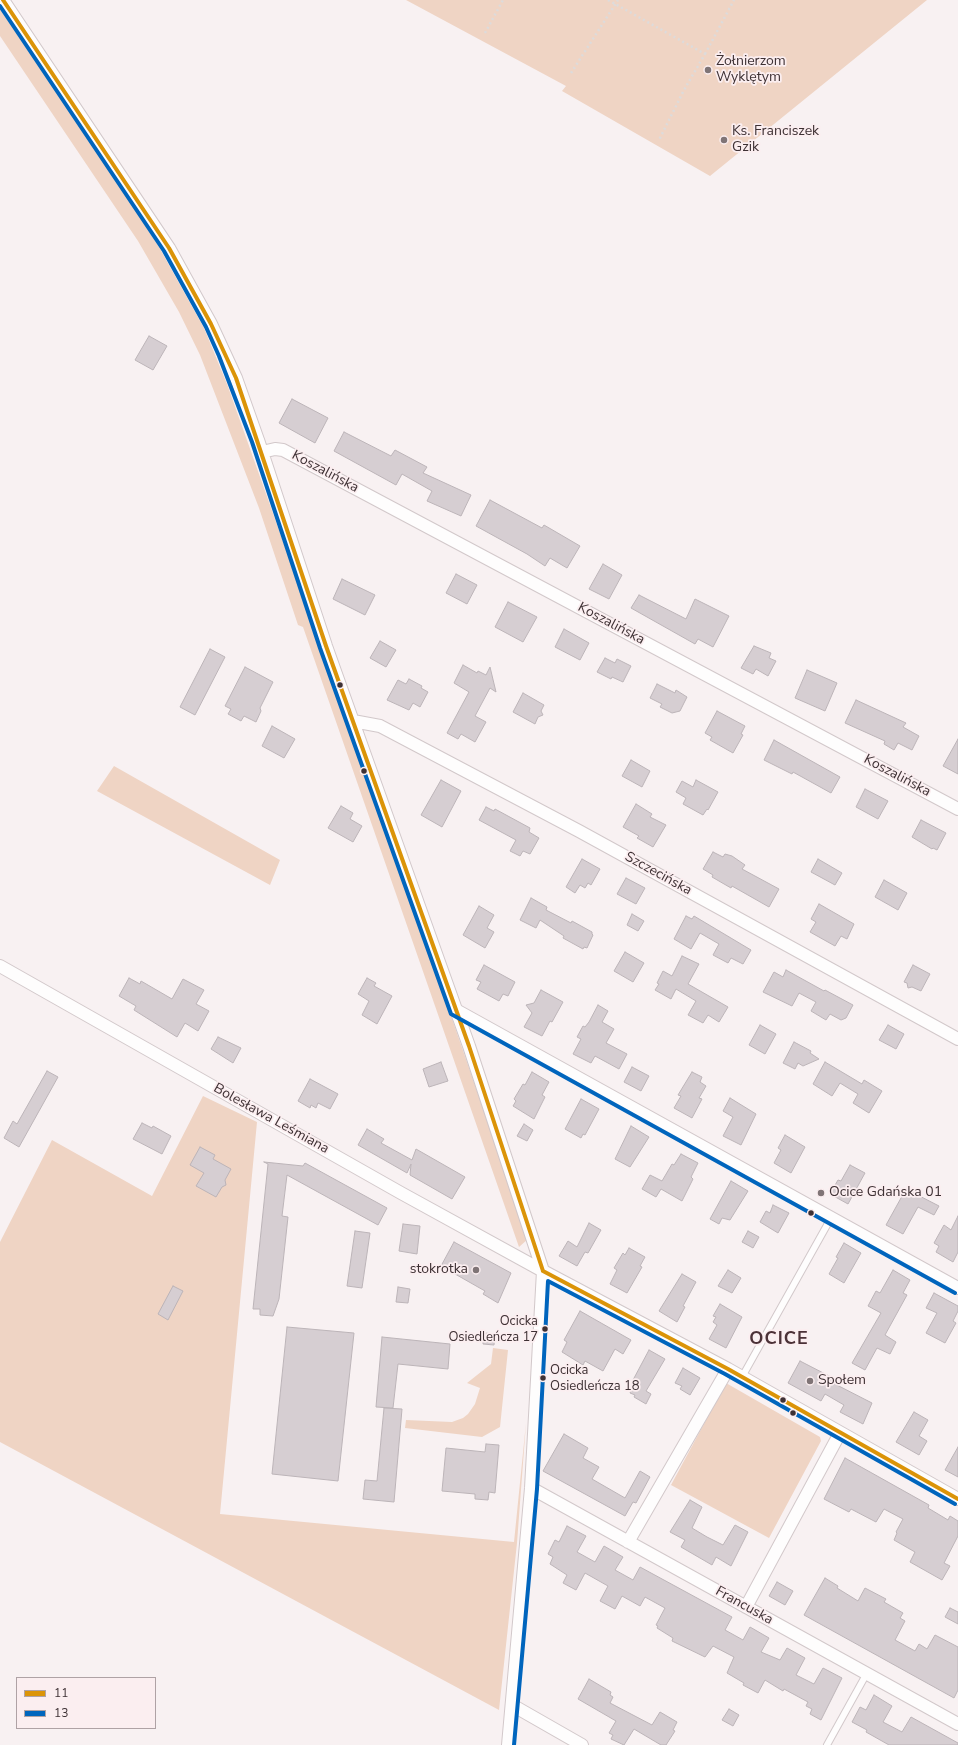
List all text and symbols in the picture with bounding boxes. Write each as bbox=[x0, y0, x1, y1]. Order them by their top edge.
place label: Żołnierzom Wyklętym bbox=[716, 54, 786, 86]
marker: Żołnierzom Wyklętym bbox=[703, 65, 713, 75]
place label: Ks. Franciszek Gzik bbox=[732, 124, 819, 156]
marker: Ks. Franciszek Gzik bbox=[719, 135, 729, 145]
street label: Koszalińska bbox=[289, 447, 361, 497]
street label: Koszalińska bbox=[575, 599, 647, 649]
unlabelled marker bbox=[335, 680, 345, 690]
street label: Koszalińska bbox=[861, 751, 933, 801]
unlabelled marker bbox=[359, 766, 369, 776]
street label: Szczecińska bbox=[622, 849, 694, 899]
street label: Bolesława Leśmiana bbox=[210, 1080, 332, 1158]
place label: Ocice Gdańska 01 bbox=[829, 1185, 942, 1201]
marker: Ocice Gdańska 01 bbox=[816, 1188, 826, 1198]
unlabelled marker bbox=[806, 1208, 816, 1218]
place label: stokrotka bbox=[410, 1262, 468, 1278]
marker: stokrotka bbox=[471, 1265, 481, 1275]
place label: Ocicka Osiedleńcza 17 bbox=[448, 1314, 538, 1345]
marker: Ocicka Osiedleńcza 17 bbox=[540, 1324, 550, 1334]
district label: OCICE bbox=[749, 1329, 809, 1351]
place label: Ocicka Osiedleńcza 18 bbox=[550, 1363, 640, 1394]
marker: Ocicka Osiedleńcza 18 bbox=[538, 1373, 548, 1383]
place label: Społem bbox=[818, 1373, 866, 1389]
marker: Społem bbox=[805, 1376, 815, 1386]
unlabelled marker bbox=[778, 1395, 788, 1405]
unlabelled marker bbox=[788, 1408, 798, 1418]
street label: Francuska bbox=[712, 1583, 776, 1629]
legend bbox=[16, 1677, 156, 1729]
text: 11 bbox=[54, 1685, 68, 1701]
text: 13 bbox=[54, 1705, 68, 1721]

